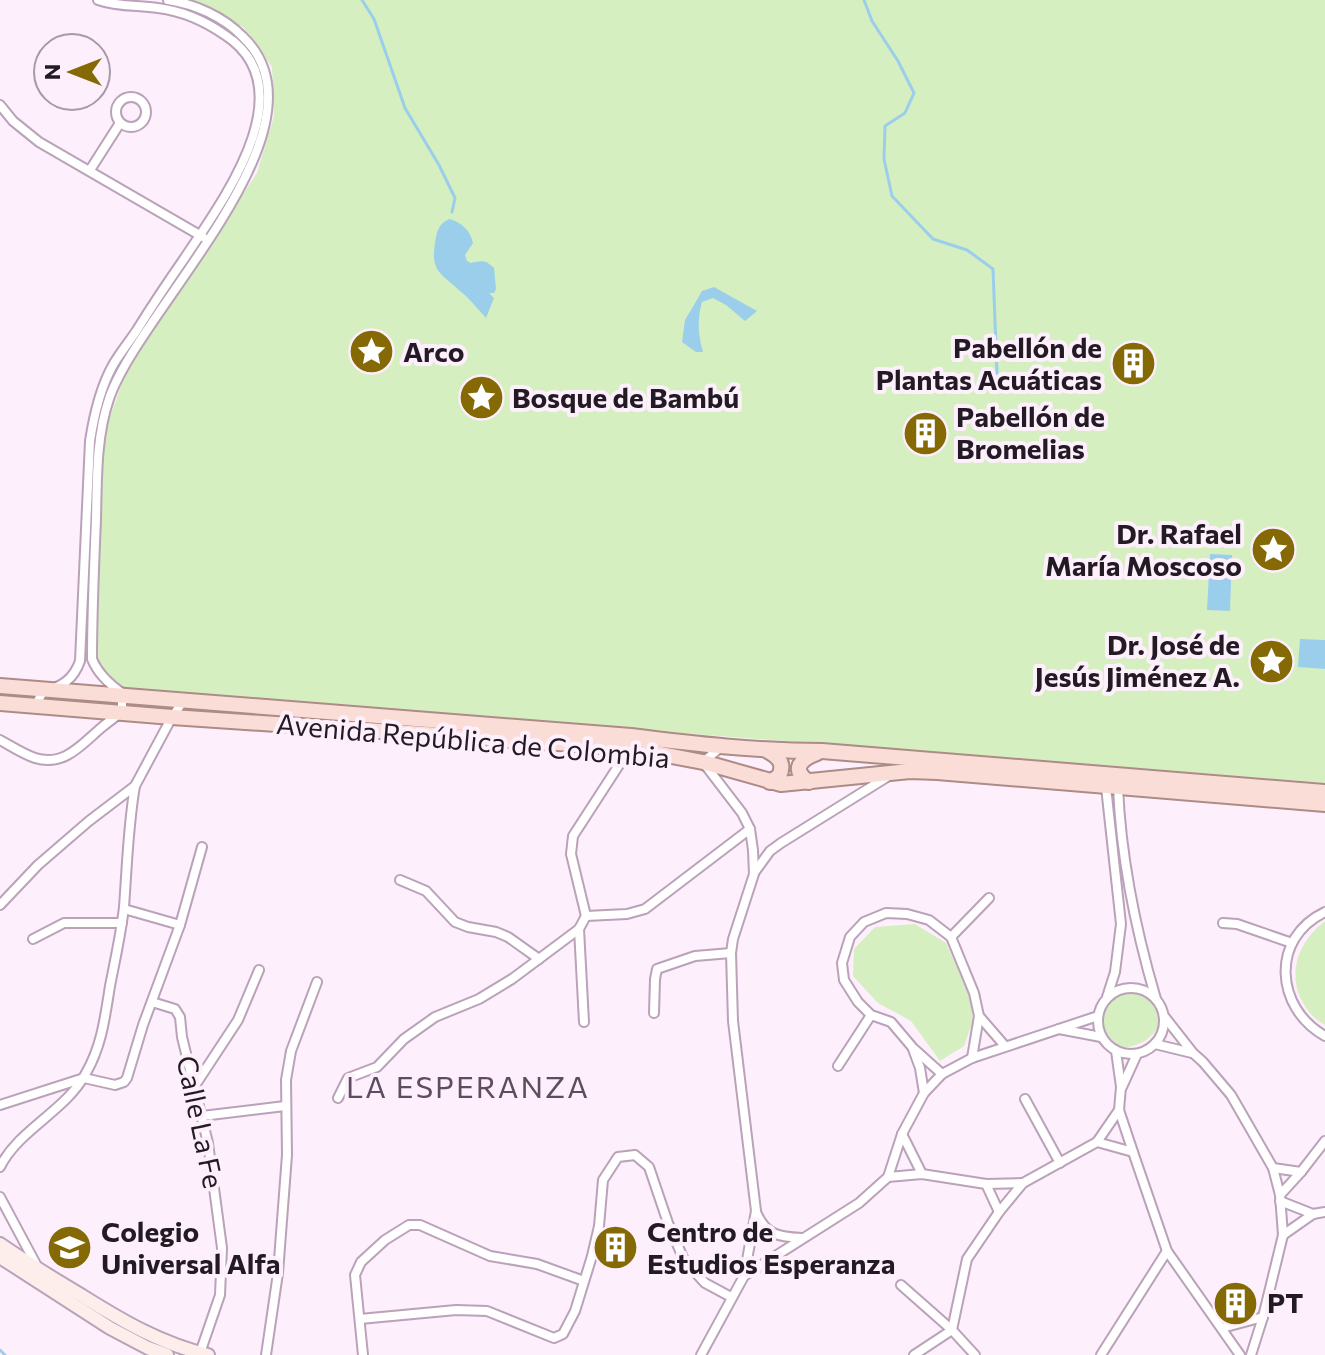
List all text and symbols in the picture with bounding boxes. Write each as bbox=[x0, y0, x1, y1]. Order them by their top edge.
north arrow bbox=[32, 32, 112, 112]
text: N bbox=[38, 64, 65, 80]
place icon: Arco bbox=[348, 328, 396, 376]
place label: Pabellón de Plantas Acuáticas bbox=[876, 330, 1102, 396]
place label: Arco bbox=[403, 334, 465, 368]
building icon: Pabellón de Plantas Acuáticas bbox=[1109, 340, 1157, 388]
place icon: Bosque de Bambú bbox=[457, 374, 505, 422]
place label: Bosque de Bambú bbox=[512, 380, 739, 414]
place label: Pabellón de Bromelias bbox=[956, 399, 1105, 465]
building icon: Pabellón de Bromelias bbox=[901, 409, 949, 457]
place label: Dr. Rafael María Moscoso bbox=[1045, 516, 1242, 582]
place icon: Dr. Rafael María Moscoso bbox=[1249, 526, 1297, 574]
place label: Dr. José de Jesús Jiménez A. bbox=[1035, 627, 1240, 693]
place icon: Dr. José de Jesús Jiménez A. bbox=[1247, 637, 1295, 685]
street label: Avenida República de Colombia bbox=[275, 706, 671, 774]
street label: Calle La Fe bbox=[170, 1053, 232, 1191]
district label: LA ESPERANZA bbox=[346, 1067, 590, 1104]
place label: Colegio Universal Alfa bbox=[101, 1214, 280, 1280]
place label: Centro de Estudios Esperanza bbox=[647, 1214, 896, 1280]
school or university icon: Colegio Universal Alfa bbox=[46, 1224, 94, 1272]
building icon: Centro de Estudios Esperanza bbox=[592, 1224, 640, 1272]
building icon: PT bbox=[1212, 1279, 1260, 1327]
place label: PT bbox=[1267, 1285, 1303, 1319]

